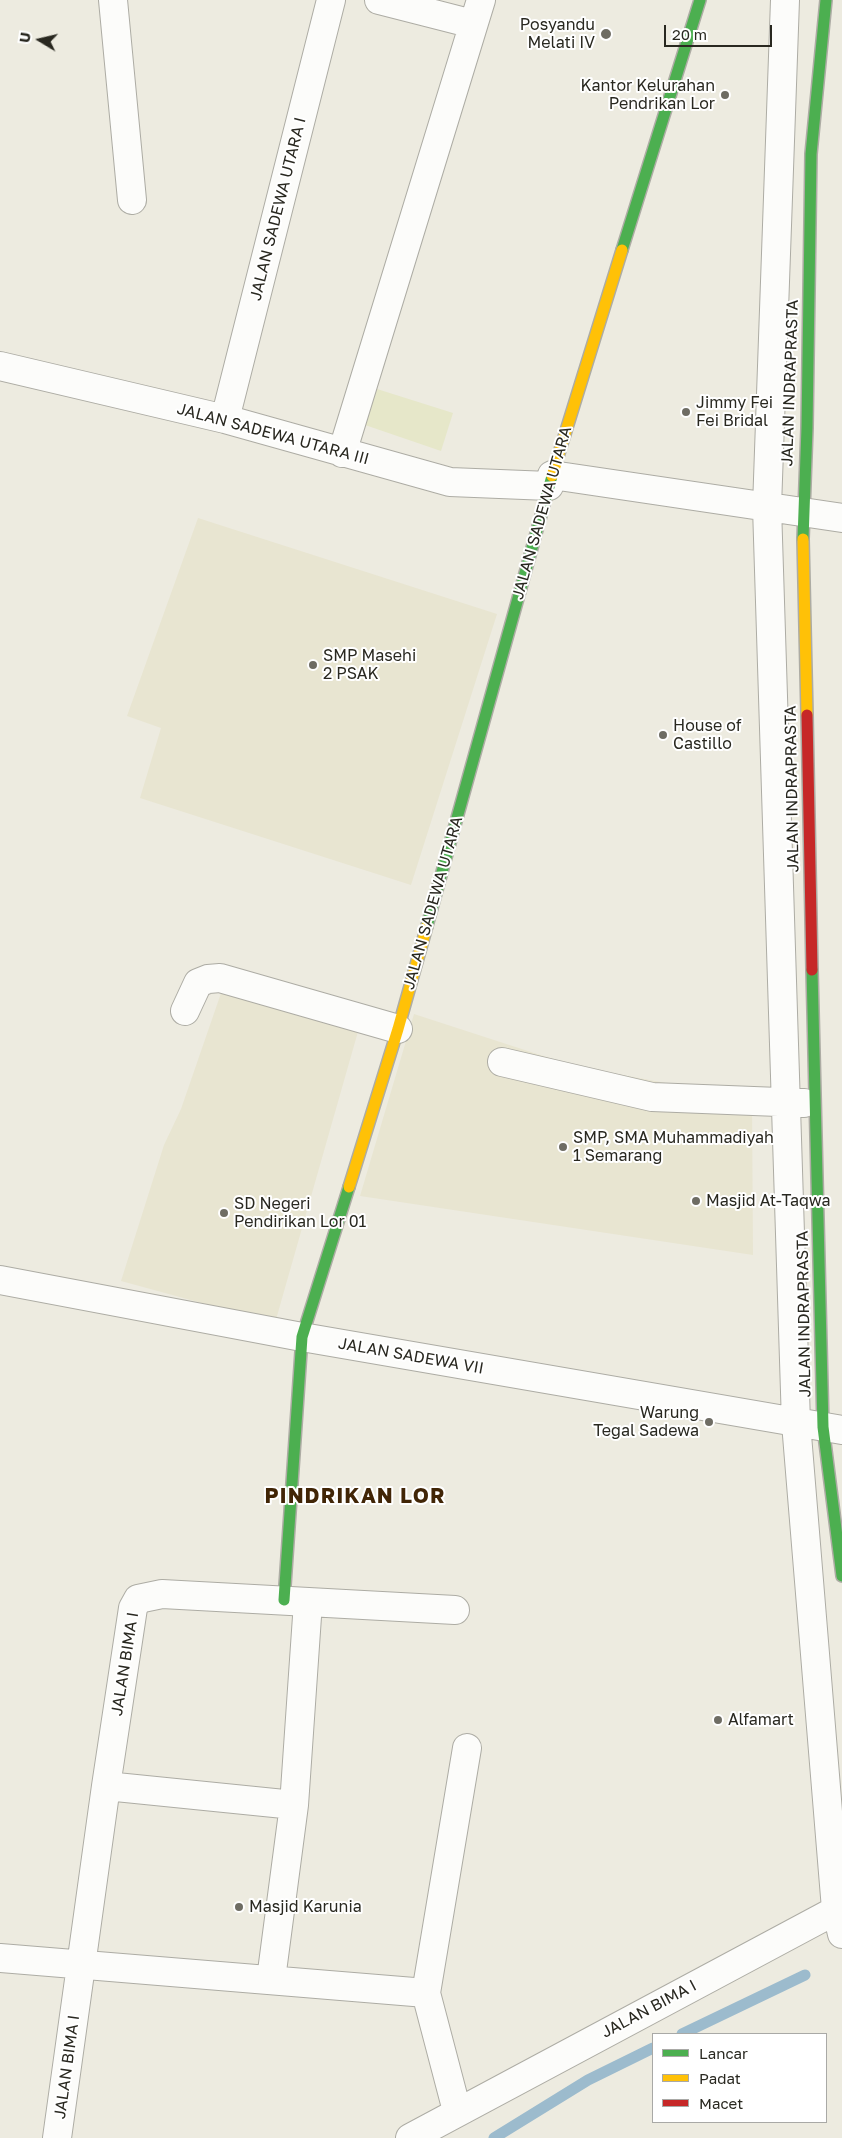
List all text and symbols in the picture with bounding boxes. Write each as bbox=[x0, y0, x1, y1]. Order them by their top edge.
north arrow bbox=[15, 15, 65, 65]
place label: Posyandu Melati IV bbox=[520, 15, 595, 53]
scale bar bbox=[667, 15, 774, 47]
text: 20 m bbox=[672, 25, 707, 43]
marker: Posyandu Melati IV bbox=[599, 27, 613, 41]
text: U bbox=[15, 31, 34, 44]
place label: Kantor Kelurahan Pendrikan Lor bbox=[581, 76, 715, 114]
marker: Kantor Kelurahan Pendrikan Lor bbox=[719, 89, 731, 101]
street label: JALAN SADEWA UTARA I bbox=[246, 115, 310, 303]
street label: JALAN INDRAPRASTA bbox=[777, 299, 803, 467]
place label: Jimmy Fei Fei Bridal bbox=[696, 393, 773, 431]
street label: JALAN SADEWA UTARA III bbox=[175, 399, 371, 469]
marker: Jimmy Fei Fei Bridal bbox=[680, 406, 692, 418]
street label: JALAN SADEWA UTARA bbox=[508, 424, 576, 602]
place label: SMP Masehi 2 PSAK bbox=[323, 646, 416, 684]
marker: SMP Masehi 2 PSAK bbox=[307, 659, 319, 671]
street label: JALAN INDRAPRASTA bbox=[781, 705, 803, 873]
place label: House of Castillo bbox=[673, 716, 741, 754]
marker: House of Castillo bbox=[657, 729, 669, 741]
street label: JALAN SADEWA UTARA bbox=[399, 814, 467, 992]
place label: SMP, SMA Muhammadiyah 1 Semarang bbox=[573, 1128, 774, 1166]
marker: SMP, SMA Muhammadiyah 1 Semarang bbox=[557, 1141, 569, 1153]
place label: Masjid At-Taqwa bbox=[706, 1191, 830, 1211]
place label: SD Negeri Pendirikan Lor 01 bbox=[234, 1194, 366, 1232]
marker: Masjid At-Taqwa bbox=[690, 1195, 702, 1207]
marker: SD Negeri Pendirikan Lor 01 bbox=[218, 1207, 230, 1219]
street label: JALAN INDRAPRASTA bbox=[793, 1230, 815, 1398]
street label: JALAN SADEWA VII bbox=[337, 1334, 485, 1378]
place label: Warung Tegal Sadewa bbox=[593, 1403, 699, 1441]
marker: Warung Tegal Sadewa bbox=[703, 1416, 715, 1428]
district label: PINDRIKAN LOR bbox=[263, 1483, 447, 1509]
street label: JALAN BIMA I bbox=[107, 1611, 143, 1717]
place label: Alfamart bbox=[728, 1710, 794, 1730]
marker: Alfamart bbox=[712, 1714, 724, 1726]
place label: Masjid Karunia bbox=[249, 1897, 362, 1917]
marker: Masjid Karunia bbox=[233, 1901, 245, 1913]
street label: JALAN BIMA I bbox=[598, 1976, 700, 2042]
street label: JALAN BIMA I bbox=[50, 2014, 84, 2120]
legend bbox=[652, 2033, 827, 2123]
text: Lancar bbox=[699, 2044, 748, 2062]
text: Padat bbox=[699, 2069, 741, 2087]
text: Macet bbox=[699, 2094, 743, 2112]

